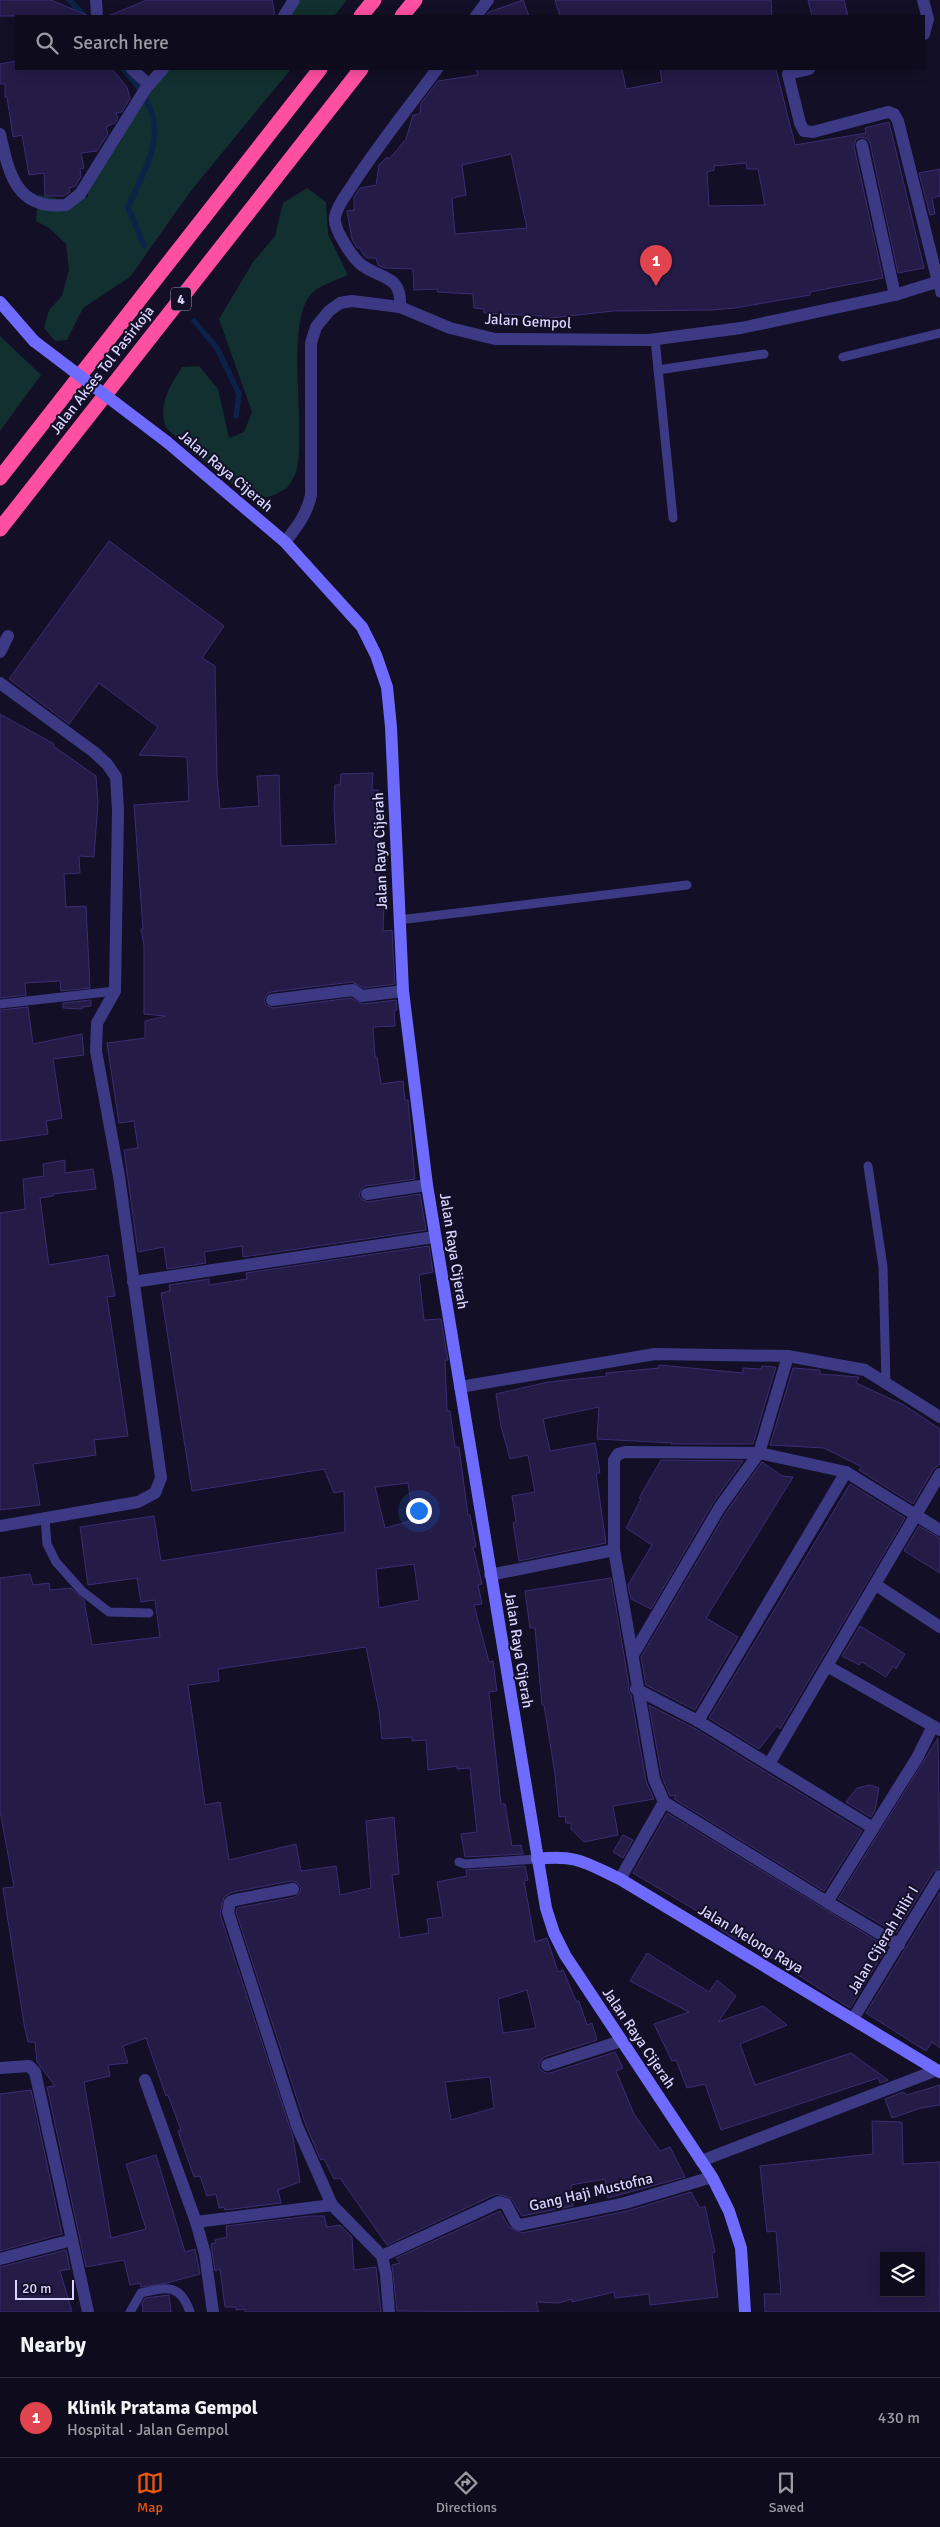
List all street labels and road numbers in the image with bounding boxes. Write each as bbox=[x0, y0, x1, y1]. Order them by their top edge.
road number: 4 bbox=[171, 288, 191, 310]
street label: Jalan Akses Tol Pasirkoja bbox=[46, 302, 158, 438]
street label: Jalan Gempol bbox=[484, 310, 572, 332]
street label: Jalan Raya Cijerah bbox=[175, 426, 277, 516]
street label: Jalan Raya Cijerah bbox=[369, 792, 391, 910]
street label: Jalan Raya Cijerah bbox=[436, 1192, 472, 1310]
street label: Jalan Raya Cijerah bbox=[501, 1591, 537, 1709]
street label: Jalan Cijerah Hilir I bbox=[844, 1883, 922, 1997]
street label: Jalan Melong Raya bbox=[695, 1901, 807, 1977]
street label: Jalan Raya Cijerah bbox=[599, 1984, 679, 2092]
street label: Gang Haji Mustofna bbox=[527, 2169, 655, 2215]

